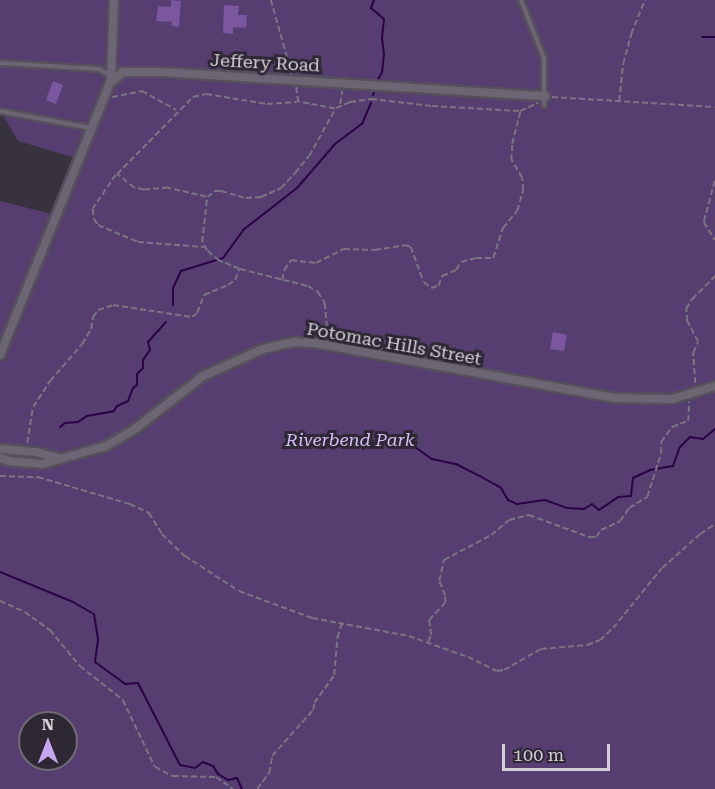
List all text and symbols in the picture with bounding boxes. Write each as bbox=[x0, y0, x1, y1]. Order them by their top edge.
street label: Jeffery Road bbox=[210, 49, 320, 77]
street label: Potomac Hills Street bbox=[305, 318, 483, 370]
park label: Riverbend Park bbox=[286, 429, 414, 451]
north arrow bbox=[18, 711, 78, 771]
text: N bbox=[42, 715, 54, 734]
scale bar bbox=[505, 732, 613, 770]
text: 100 m bbox=[513, 744, 564, 765]

